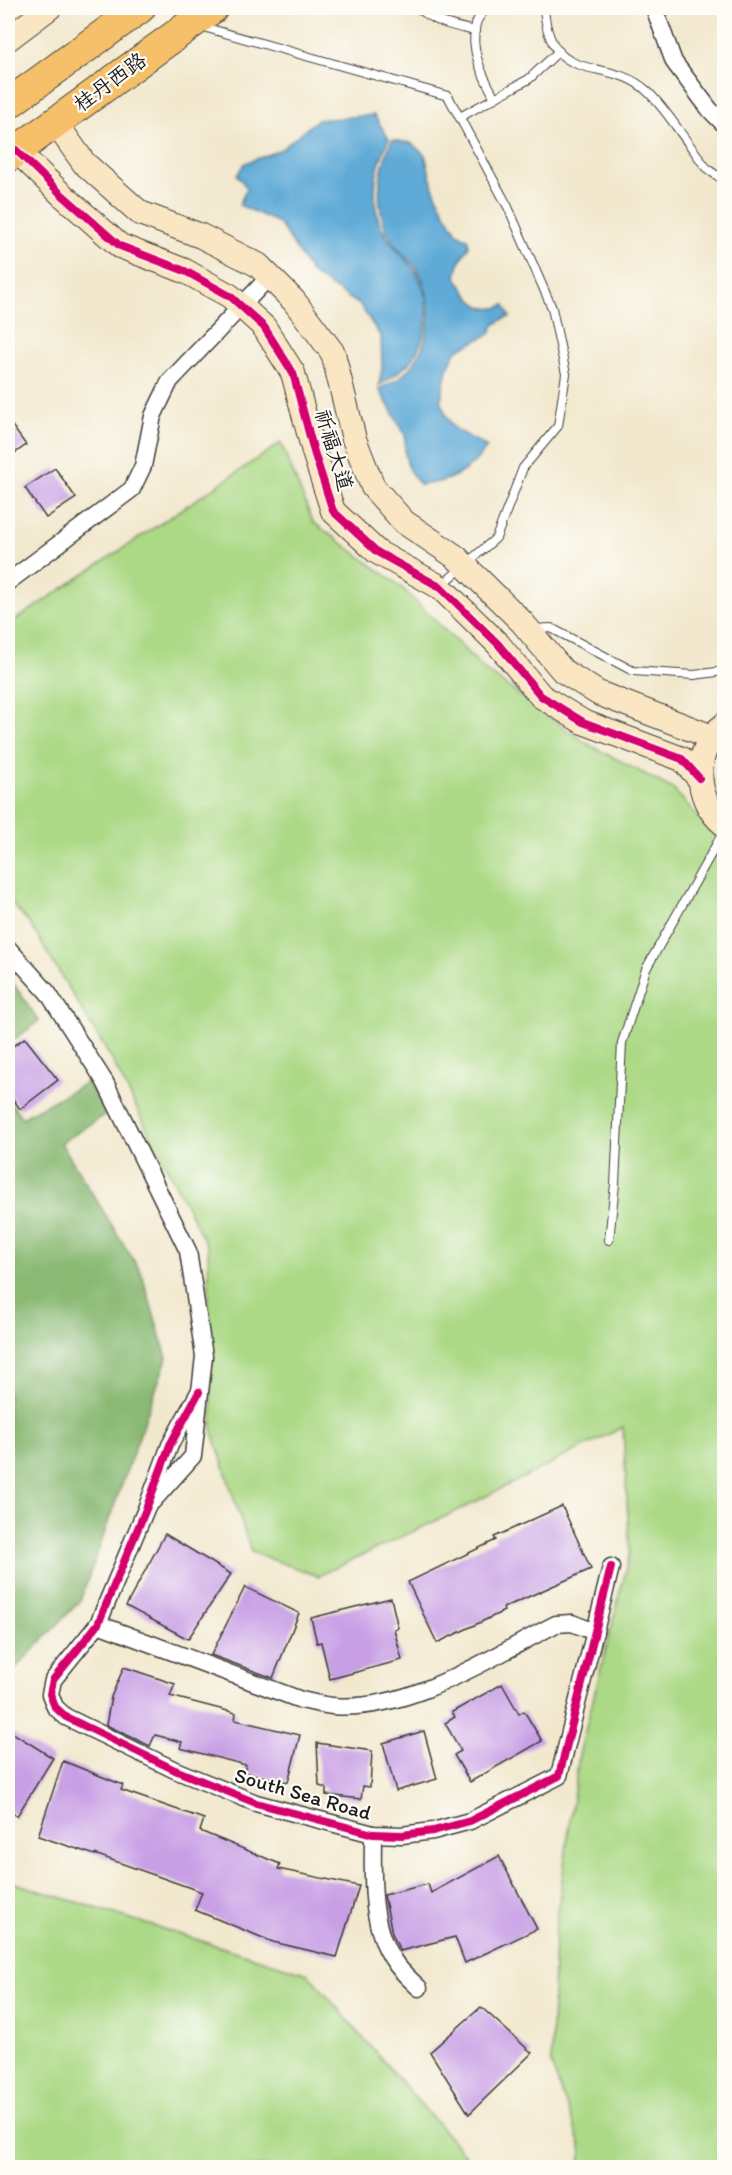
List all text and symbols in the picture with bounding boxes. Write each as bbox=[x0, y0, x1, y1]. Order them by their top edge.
street label: 桂丹西路 bbox=[68, 47, 151, 116]
street label: 祈福大道 bbox=[310, 406, 359, 494]
street label: South Sea Road bbox=[232, 1762, 375, 1825]

